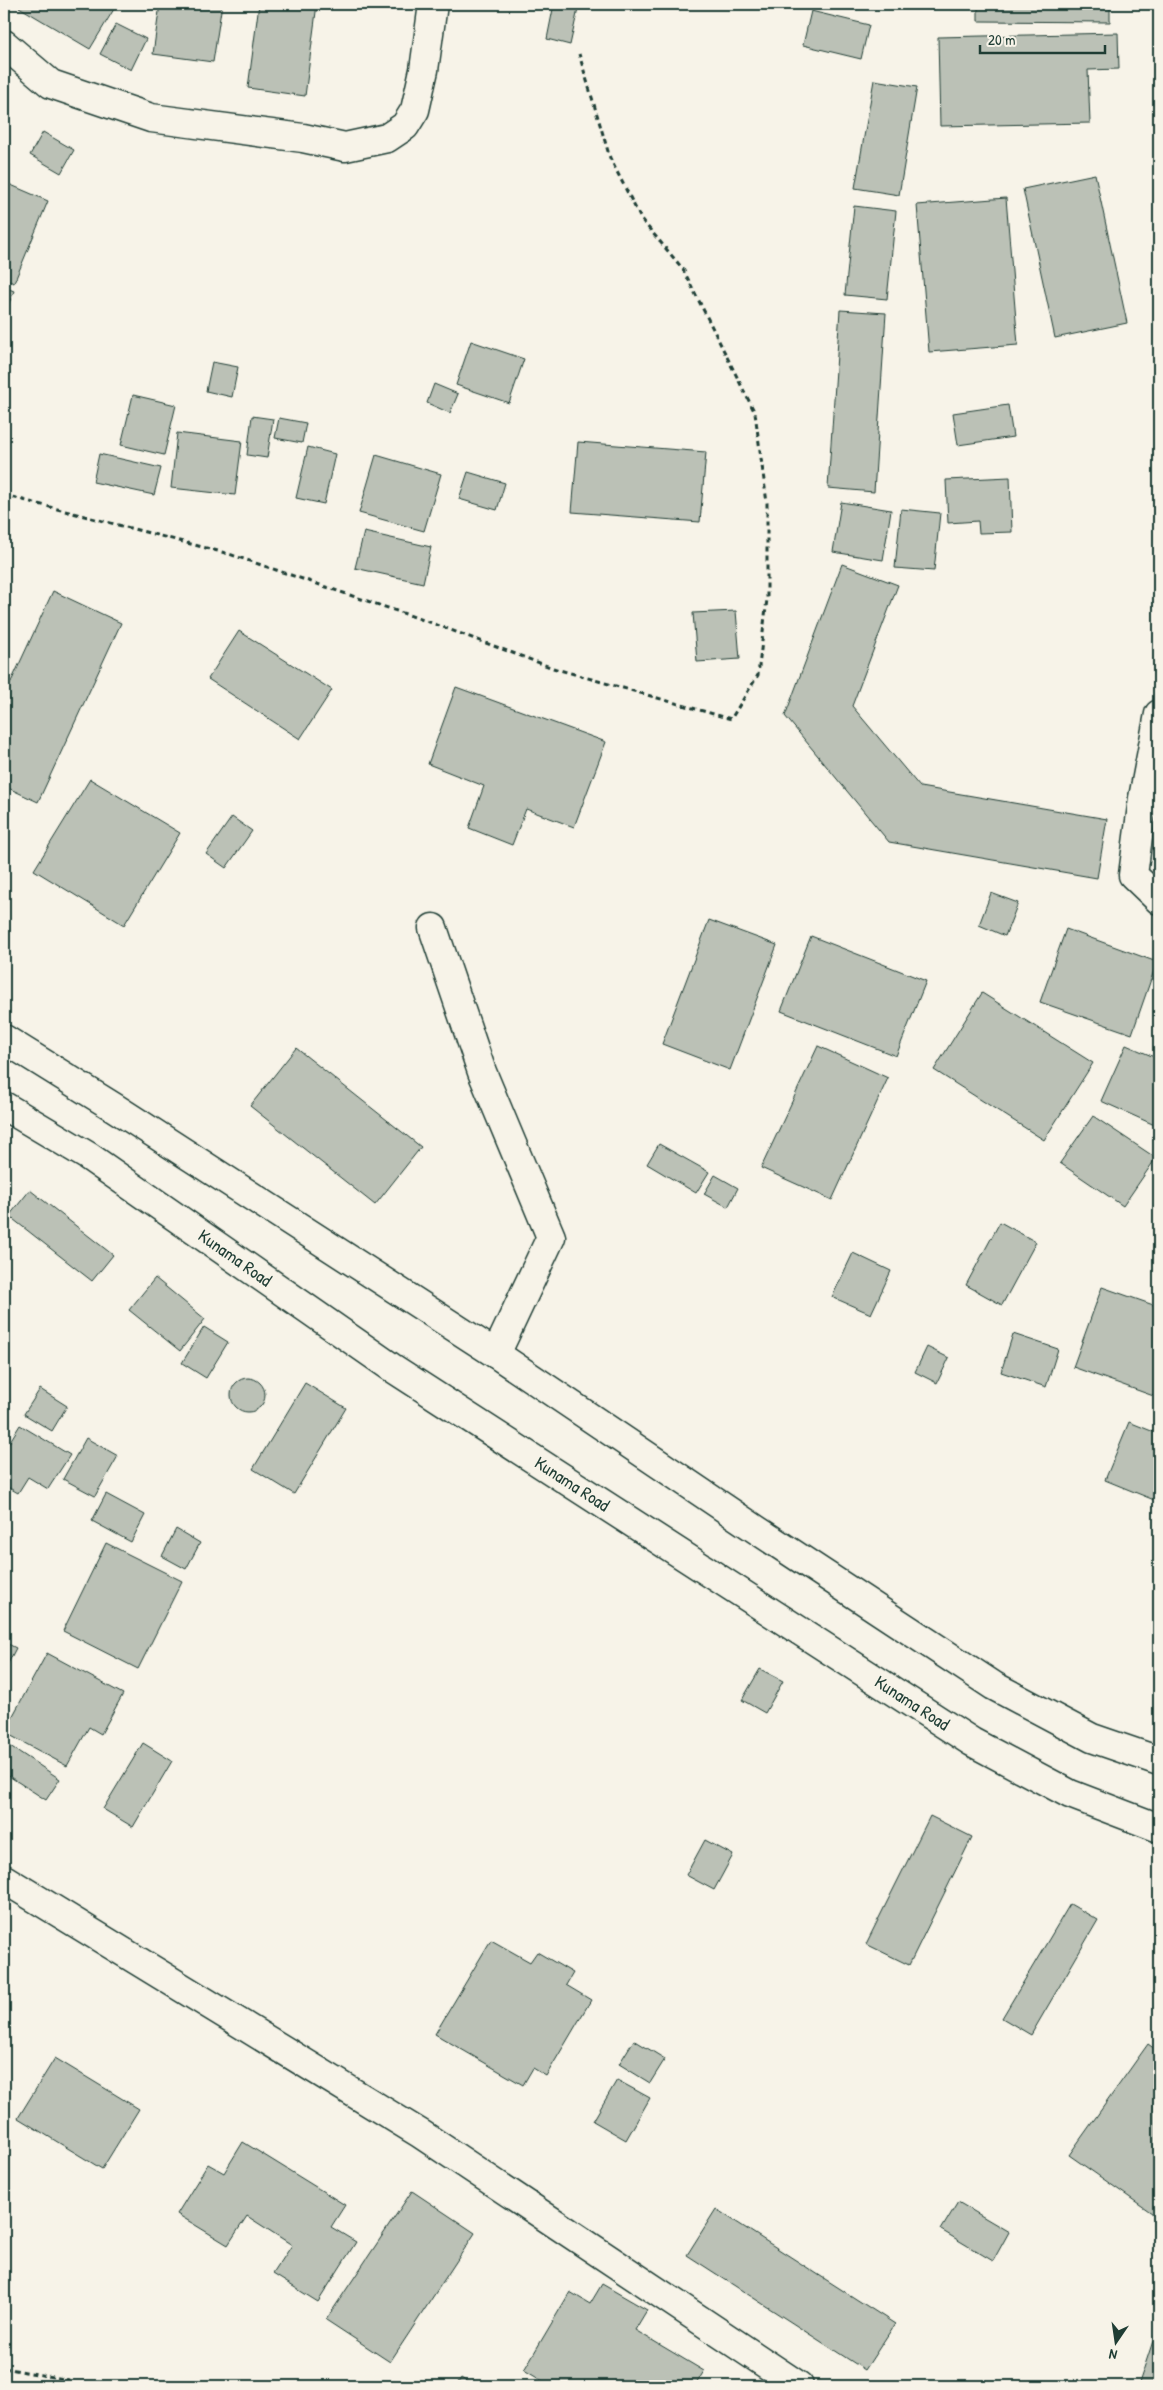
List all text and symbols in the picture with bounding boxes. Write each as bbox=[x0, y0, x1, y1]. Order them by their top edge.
scale bar bbox=[980, 22, 1106, 54]
text: 20 m bbox=[988, 29, 1015, 50]
street label: Kunama Road bbox=[193, 1223, 277, 1292]
street label: Kunama Road bbox=[530, 1450, 615, 1517]
street label: Kunama Road bbox=[870, 1669, 955, 1736]
north arrow bbox=[1090, 2318, 1140, 2368]
text: N bbox=[1107, 2345, 1119, 2365]

